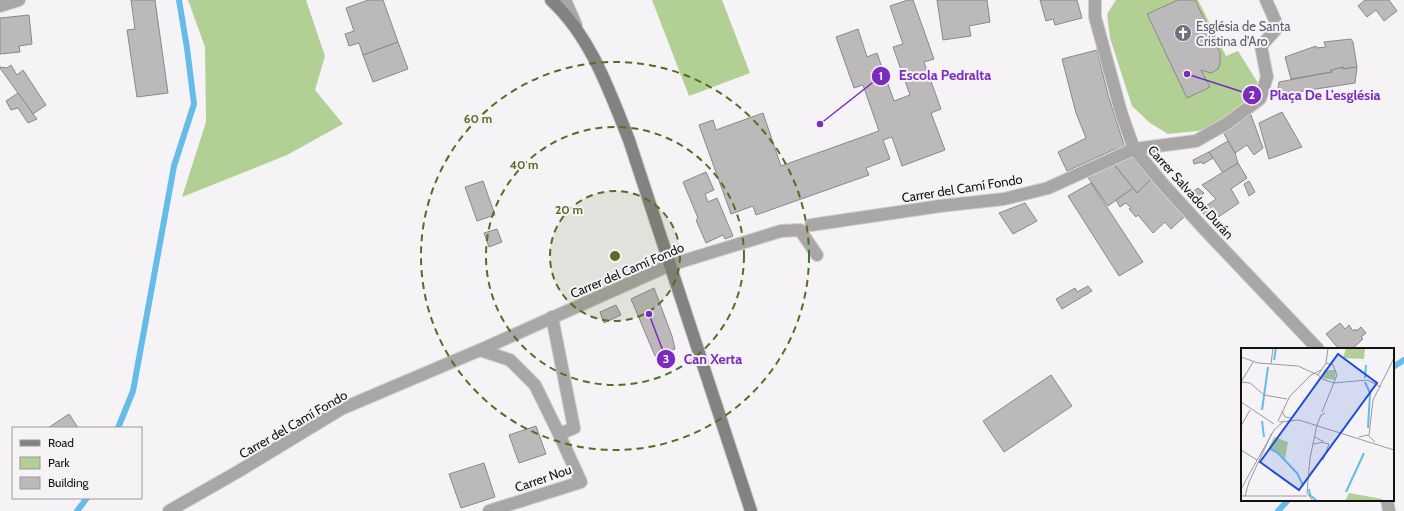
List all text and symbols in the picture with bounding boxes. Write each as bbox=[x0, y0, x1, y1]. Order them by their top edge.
place label: Església de Santa Cristina d'Aro bbox=[1196, 18, 1291, 49]
church icon: Església de Santa Cristina d'Aro bbox=[1173, 23, 1193, 43]
callout: Escola Pedralta bbox=[871, 63, 1000, 89]
text: Escola Pedralta bbox=[899, 66, 991, 84]
text: 1 bbox=[879, 68, 883, 83]
callout: Plaça De L'església bbox=[1242, 82, 1389, 108]
text: Plaça De L'església bbox=[1269, 86, 1381, 104]
text: 2 bbox=[1249, 87, 1255, 102]
text: 60 m bbox=[464, 111, 492, 126]
street label: Carrer Salvador Durán bbox=[1145, 142, 1237, 242]
text: 40 m bbox=[509, 157, 539, 172]
street label: Carrer del Camí Fondo bbox=[900, 171, 1024, 205]
text: 20 m bbox=[555, 202, 583, 217]
street label: Carrer del Camí Fondo bbox=[568, 239, 686, 301]
centre of rings bbox=[608, 249, 622, 263]
callout: Can Xerta bbox=[656, 346, 750, 372]
inset map bbox=[1241, 348, 1394, 501]
text: Can Xerta bbox=[684, 350, 742, 368]
text: 3 bbox=[663, 351, 669, 366]
street label: Carrer del Camí Fondo bbox=[236, 387, 350, 461]
legend bbox=[12, 427, 142, 499]
text: Road bbox=[48, 435, 74, 450]
text: Park bbox=[48, 455, 70, 470]
street label: Carrer Nou bbox=[513, 461, 574, 495]
text: Building bbox=[48, 475, 90, 490]

